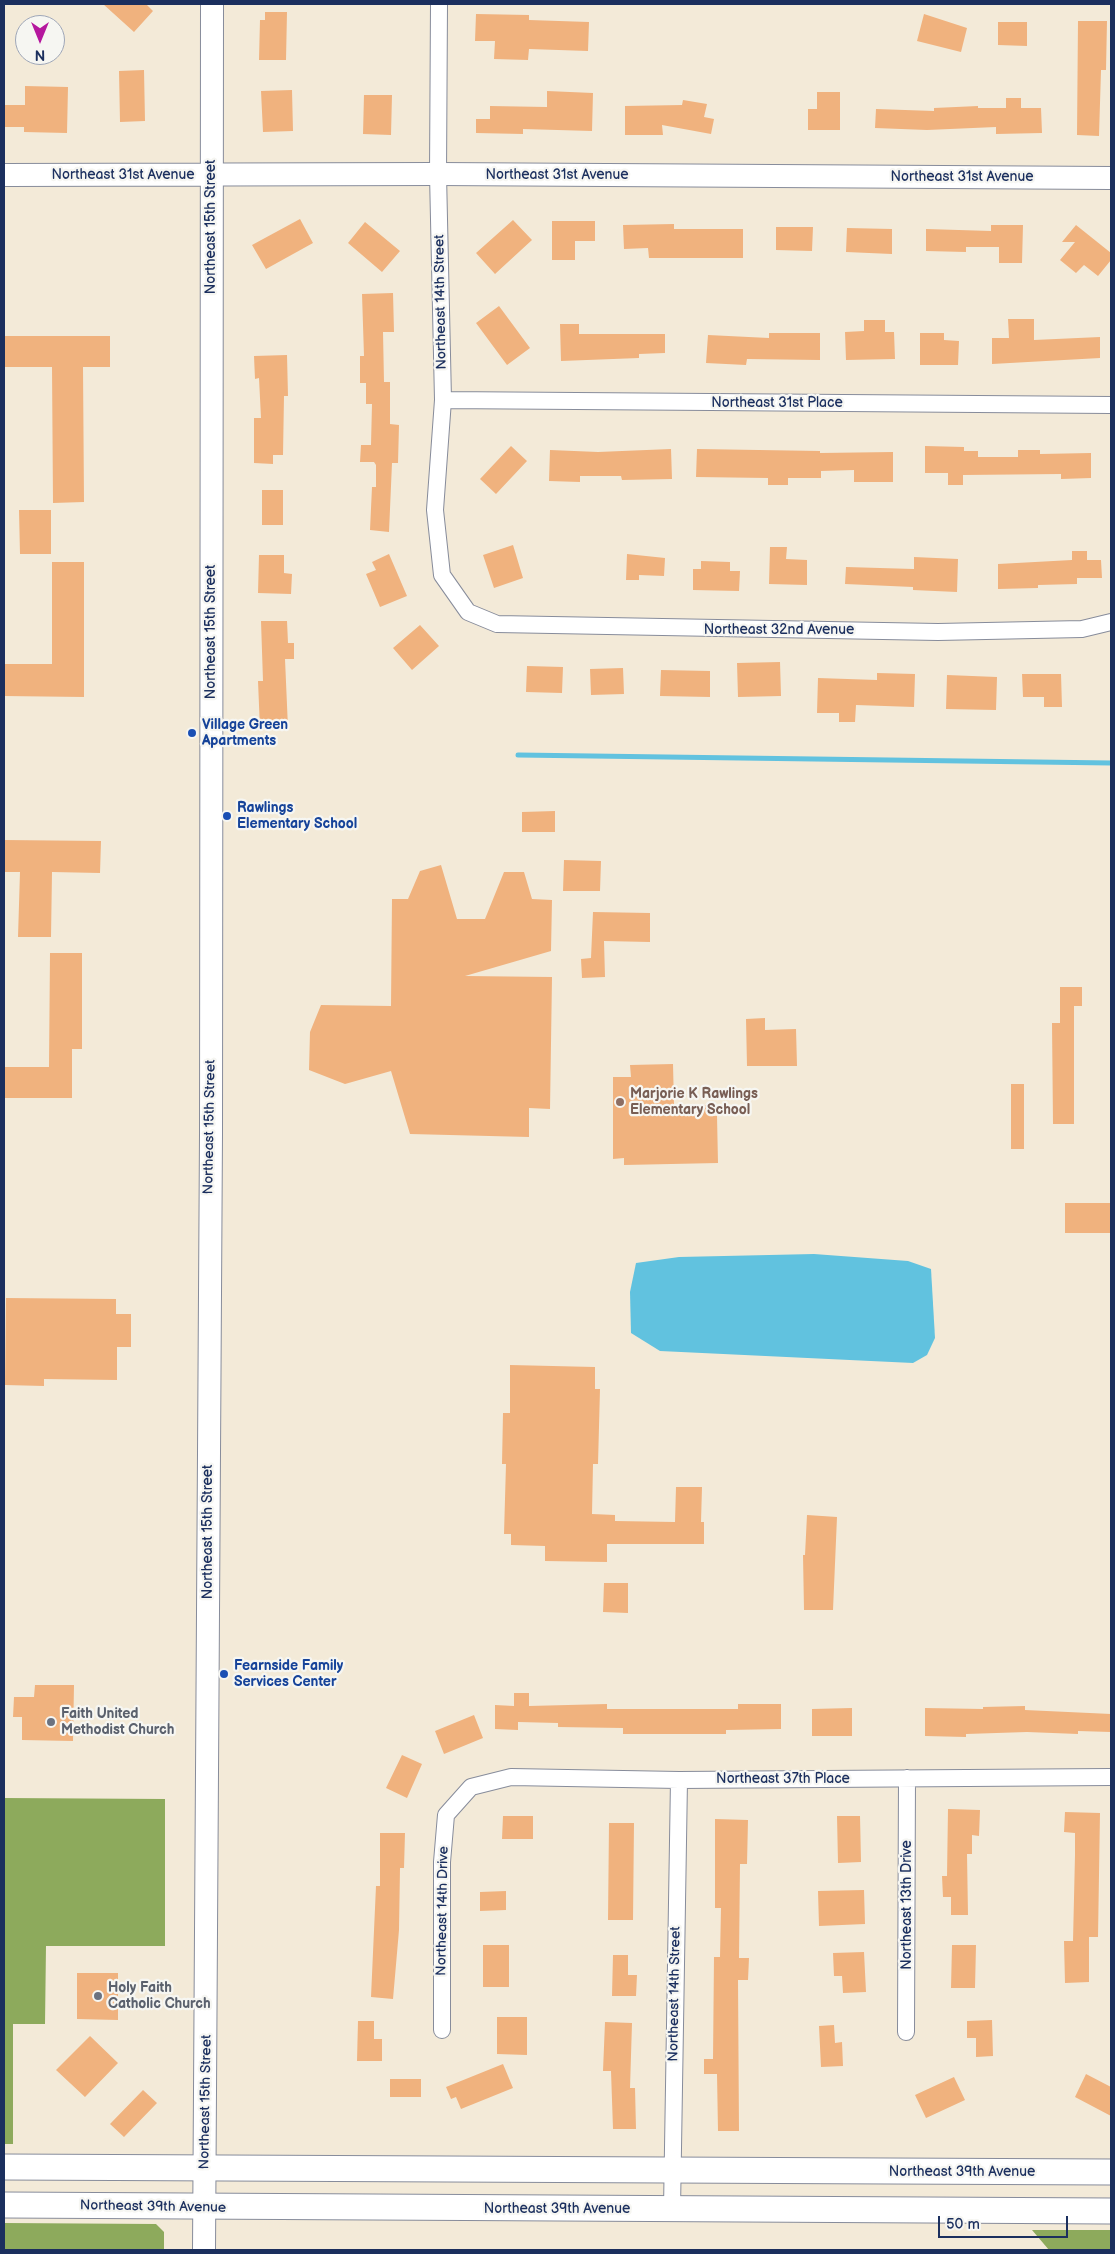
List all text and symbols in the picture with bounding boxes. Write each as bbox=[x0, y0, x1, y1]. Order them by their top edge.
north arrow bbox=[15, 15, 65, 65]
text: N bbox=[35, 46, 45, 63]
street label: Northeast 15th Street bbox=[203, 160, 219, 294]
street label: Northeast 31st Avenue bbox=[52, 167, 194, 183]
street label: Northeast 31st Avenue bbox=[486, 167, 628, 183]
street label: Northeast 31st Avenue bbox=[891, 169, 1033, 185]
street label: Northeast 14th Street bbox=[431, 234, 451, 370]
street label: Northeast 31st Place bbox=[711, 395, 843, 411]
street label: Northeast 15th Street bbox=[203, 565, 219, 699]
street label: Northeast 32nd Avenue bbox=[704, 622, 854, 638]
place label: Village Green Apartments bbox=[202, 717, 288, 750]
marker: Village Green Apartments bbox=[186, 727, 198, 739]
place label: Rawlings Elementary School bbox=[237, 800, 357, 832]
marker: Rawlings Elementary School bbox=[221, 810, 233, 822]
street label: Northeast 15th Street bbox=[200, 1060, 220, 1194]
place label: Marjorie K Rawlings Elementary School bbox=[630, 1086, 758, 1118]
marker: Marjorie K Rawlings Elementary School bbox=[614, 1096, 626, 1108]
street label: Northeast 15th Street bbox=[200, 1465, 216, 1599]
place label: Fearnside Family Services Center bbox=[234, 1658, 343, 1690]
marker: Fearnside Family Services Center bbox=[218, 1668, 230, 1680]
place label: Faith United Methodist Church bbox=[61, 1706, 174, 1738]
marker: Faith United Methodist Church bbox=[45, 1716, 57, 1728]
street label: Northeast 37th Place bbox=[716, 1771, 850, 1787]
street label: Northeast 13th Drive bbox=[899, 1840, 915, 1970]
street label: Northeast 14th Drive bbox=[433, 1846, 453, 1976]
street label: Northeast 14th Street bbox=[665, 1926, 685, 2062]
place label: Holy Faith Catholic Church bbox=[108, 1980, 211, 2012]
marker: Holy Faith Catholic Church bbox=[92, 1990, 104, 2002]
street label: Northeast 15th Street bbox=[196, 2035, 216, 2169]
street label: Northeast 39th Avenue bbox=[889, 2164, 1035, 2180]
street label: Northeast 39th Avenue bbox=[80, 2197, 226, 2217]
street label: Northeast 39th Avenue bbox=[484, 2201, 630, 2217]
scale bar bbox=[940, 2206, 1070, 2238]
text: 50 m bbox=[946, 2215, 980, 2234]

